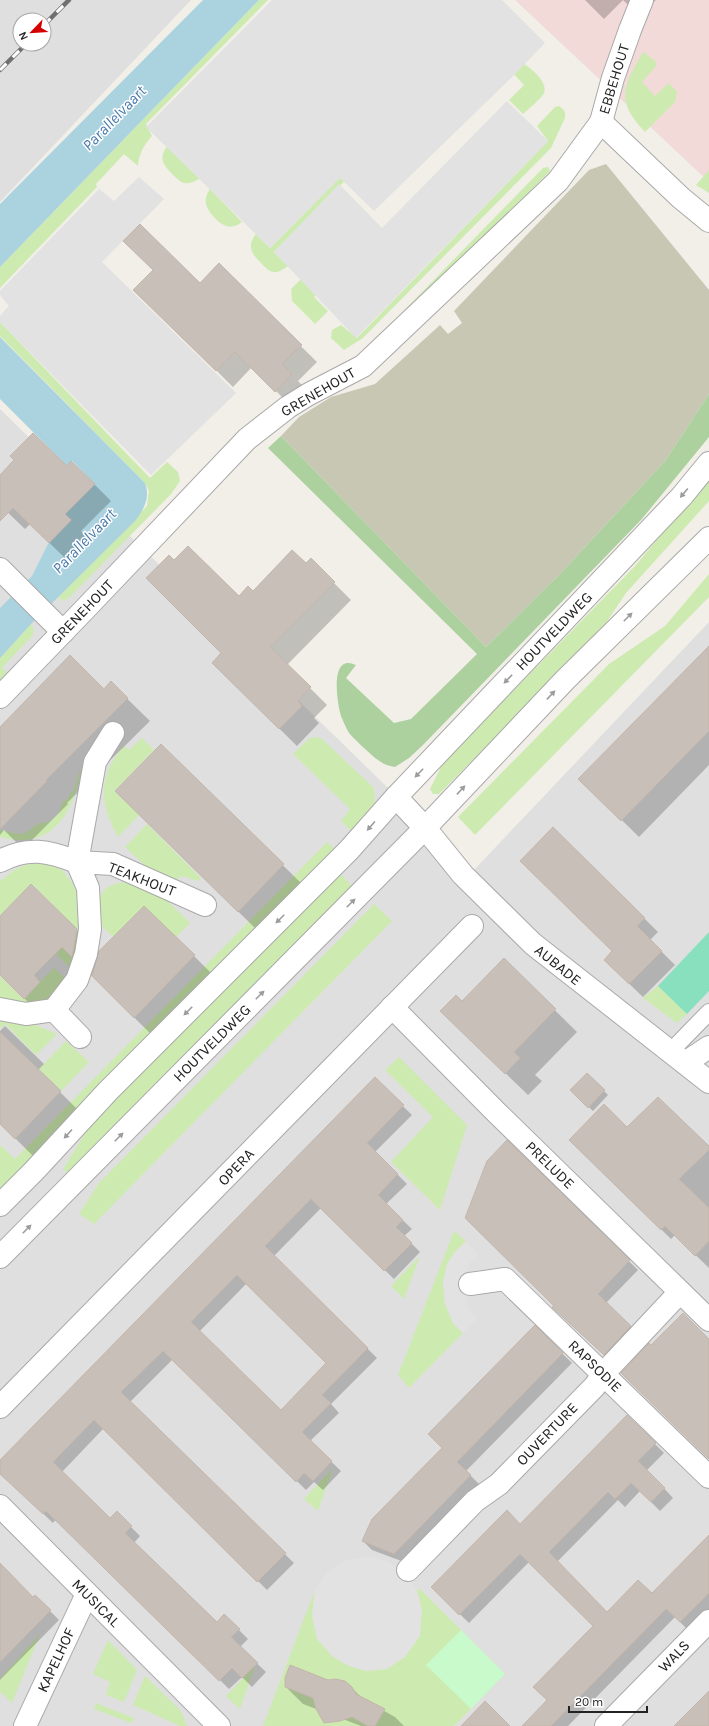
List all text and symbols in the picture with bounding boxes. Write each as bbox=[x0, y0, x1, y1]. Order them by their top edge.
north arrow bbox=[12, 12, 52, 52]
text: N bbox=[16, 30, 31, 42]
street label: EBBEHOUT bbox=[595, 41, 633, 116]
water label: Parallelvaart bbox=[78, 81, 150, 155]
street label: GRENEHOUT bbox=[278, 363, 359, 421]
one-way arrow bbox=[680, 488, 689, 498]
water label: Parallelvaart bbox=[48, 504, 120, 578]
street label: GRENEHOUT bbox=[47, 576, 118, 648]
street label: HOUTVELDWEG bbox=[512, 588, 596, 674]
one-way arrow bbox=[623, 613, 633, 622]
one-way arrow bbox=[504, 674, 513, 684]
one-way arrow bbox=[546, 690, 556, 700]
one-way arrow bbox=[414, 768, 424, 778]
one-way arrow bbox=[457, 785, 466, 795]
one-way arrow bbox=[366, 821, 375, 831]
street label: TEAKHOUT bbox=[106, 858, 179, 900]
one-way arrow bbox=[346, 898, 356, 908]
one-way arrow bbox=[275, 914, 285, 924]
street label: AUBADE bbox=[531, 941, 585, 989]
one-way arrow bbox=[255, 990, 265, 1000]
street label: HOUTVELDWEG bbox=[169, 1000, 255, 1086]
one-way arrow bbox=[183, 1006, 193, 1016]
one-way arrow bbox=[63, 1129, 73, 1139]
one-way arrow bbox=[114, 1132, 124, 1142]
street label: PRELUDE bbox=[522, 1137, 578, 1193]
street label: OPERA bbox=[214, 1145, 258, 1189]
one-way arrow bbox=[23, 1225, 32, 1234]
street label: RAPSODIE bbox=[565, 1336, 625, 1396]
street label: OUVERTURE bbox=[513, 1399, 581, 1469]
street label: MUSICAL bbox=[68, 1575, 124, 1631]
street label: KAPELHOF bbox=[33, 1625, 79, 1695]
street label: WALS bbox=[654, 1636, 694, 1676]
scale bar bbox=[569, 1688, 647, 1714]
text: 20 m bbox=[575, 1695, 603, 1709]

